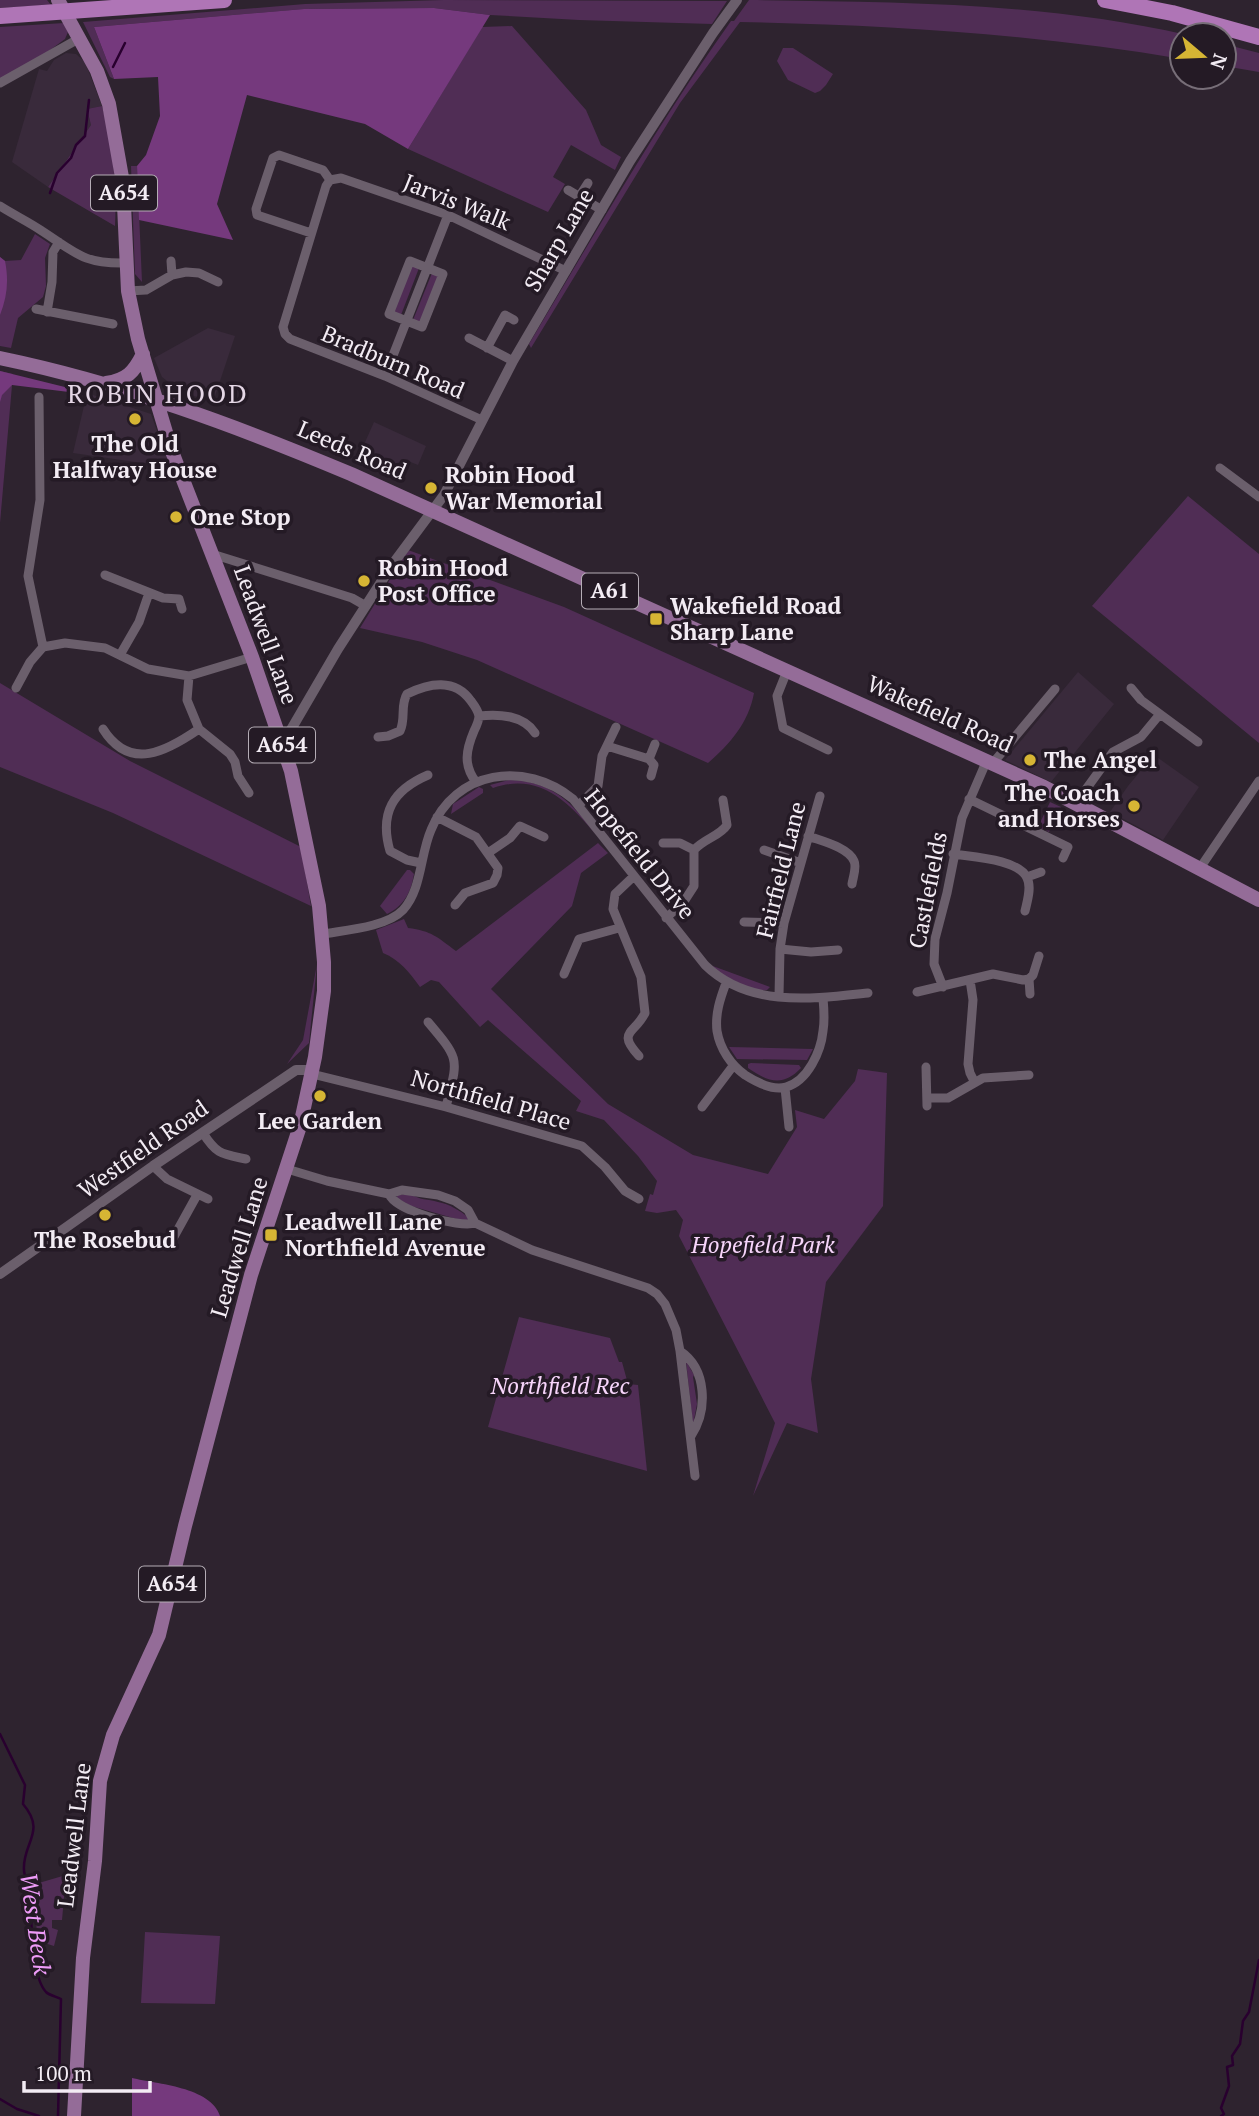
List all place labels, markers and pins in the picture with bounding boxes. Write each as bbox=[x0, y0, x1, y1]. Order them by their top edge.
marker: The Old Halfway House bbox=[127, 411, 143, 427]
place label: The Old Halfway House bbox=[53, 428, 217, 485]
place label: Robin Hood War Memorial bbox=[445, 459, 603, 516]
marker: Robin Hood War Memorial bbox=[423, 480, 439, 496]
place label: One Stop bbox=[190, 501, 290, 532]
marker: One Stop bbox=[168, 509, 184, 525]
place label: Robin Hood Post Office bbox=[378, 552, 508, 609]
marker: Robin Hood Post Office bbox=[356, 573, 372, 589]
place label: Wakefield Road Sharp Lane bbox=[670, 590, 841, 647]
marker: Wakefield Road Sharp Lane bbox=[648, 611, 664, 627]
place label: The Angel bbox=[1044, 744, 1157, 775]
marker: The Angel bbox=[1022, 752, 1038, 768]
place label: The Coach and Horses bbox=[998, 777, 1120, 834]
marker: The Coach and Horses bbox=[1126, 798, 1142, 814]
marker: Lee Garden bbox=[312, 1088, 328, 1104]
place label: Lee Garden bbox=[258, 1105, 382, 1136]
place label: Leadwell Lane Northfield Avenue bbox=[285, 1206, 486, 1263]
marker: The Rosebud bbox=[97, 1207, 113, 1223]
place label: The Rosebud bbox=[34, 1224, 176, 1255]
marker: Leadwell Lane Northfield Avenue bbox=[263, 1227, 279, 1243]

